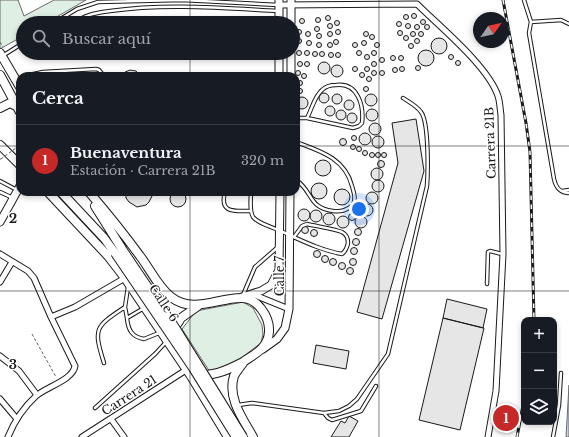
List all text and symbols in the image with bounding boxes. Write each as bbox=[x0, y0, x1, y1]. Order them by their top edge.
north arrow bbox=[473, 12, 509, 48]
search box bbox=[16, 16, 300, 60]
icon: search bbox=[30, 27, 52, 49]
text: Buscar aquí bbox=[62, 29, 151, 48]
text: Cerca bbox=[32, 88, 84, 109]
street label: Carrera 21B bbox=[481, 107, 499, 179]
text: Buenaventura bbox=[70, 143, 182, 162]
text: 1 bbox=[42, 152, 48, 169]
text: 320 m bbox=[241, 152, 284, 169]
text: Estación · Carrera 21B bbox=[70, 162, 216, 179]
your location bbox=[349, 199, 369, 219]
text: 2 bbox=[9, 210, 17, 227]
street label: Calle 7 bbox=[272, 255, 287, 296]
street label: Calle 6 bbox=[146, 281, 182, 325]
map controls bbox=[521, 317, 557, 425]
button: + bbox=[521, 317, 557, 353]
button: − bbox=[521, 353, 557, 389]
text: 3 bbox=[9, 356, 17, 373]
street label: Carrera 21 bbox=[99, 372, 159, 418]
button: layers bbox=[521, 389, 557, 425]
pin: 1 bbox=[493, 403, 519, 433]

